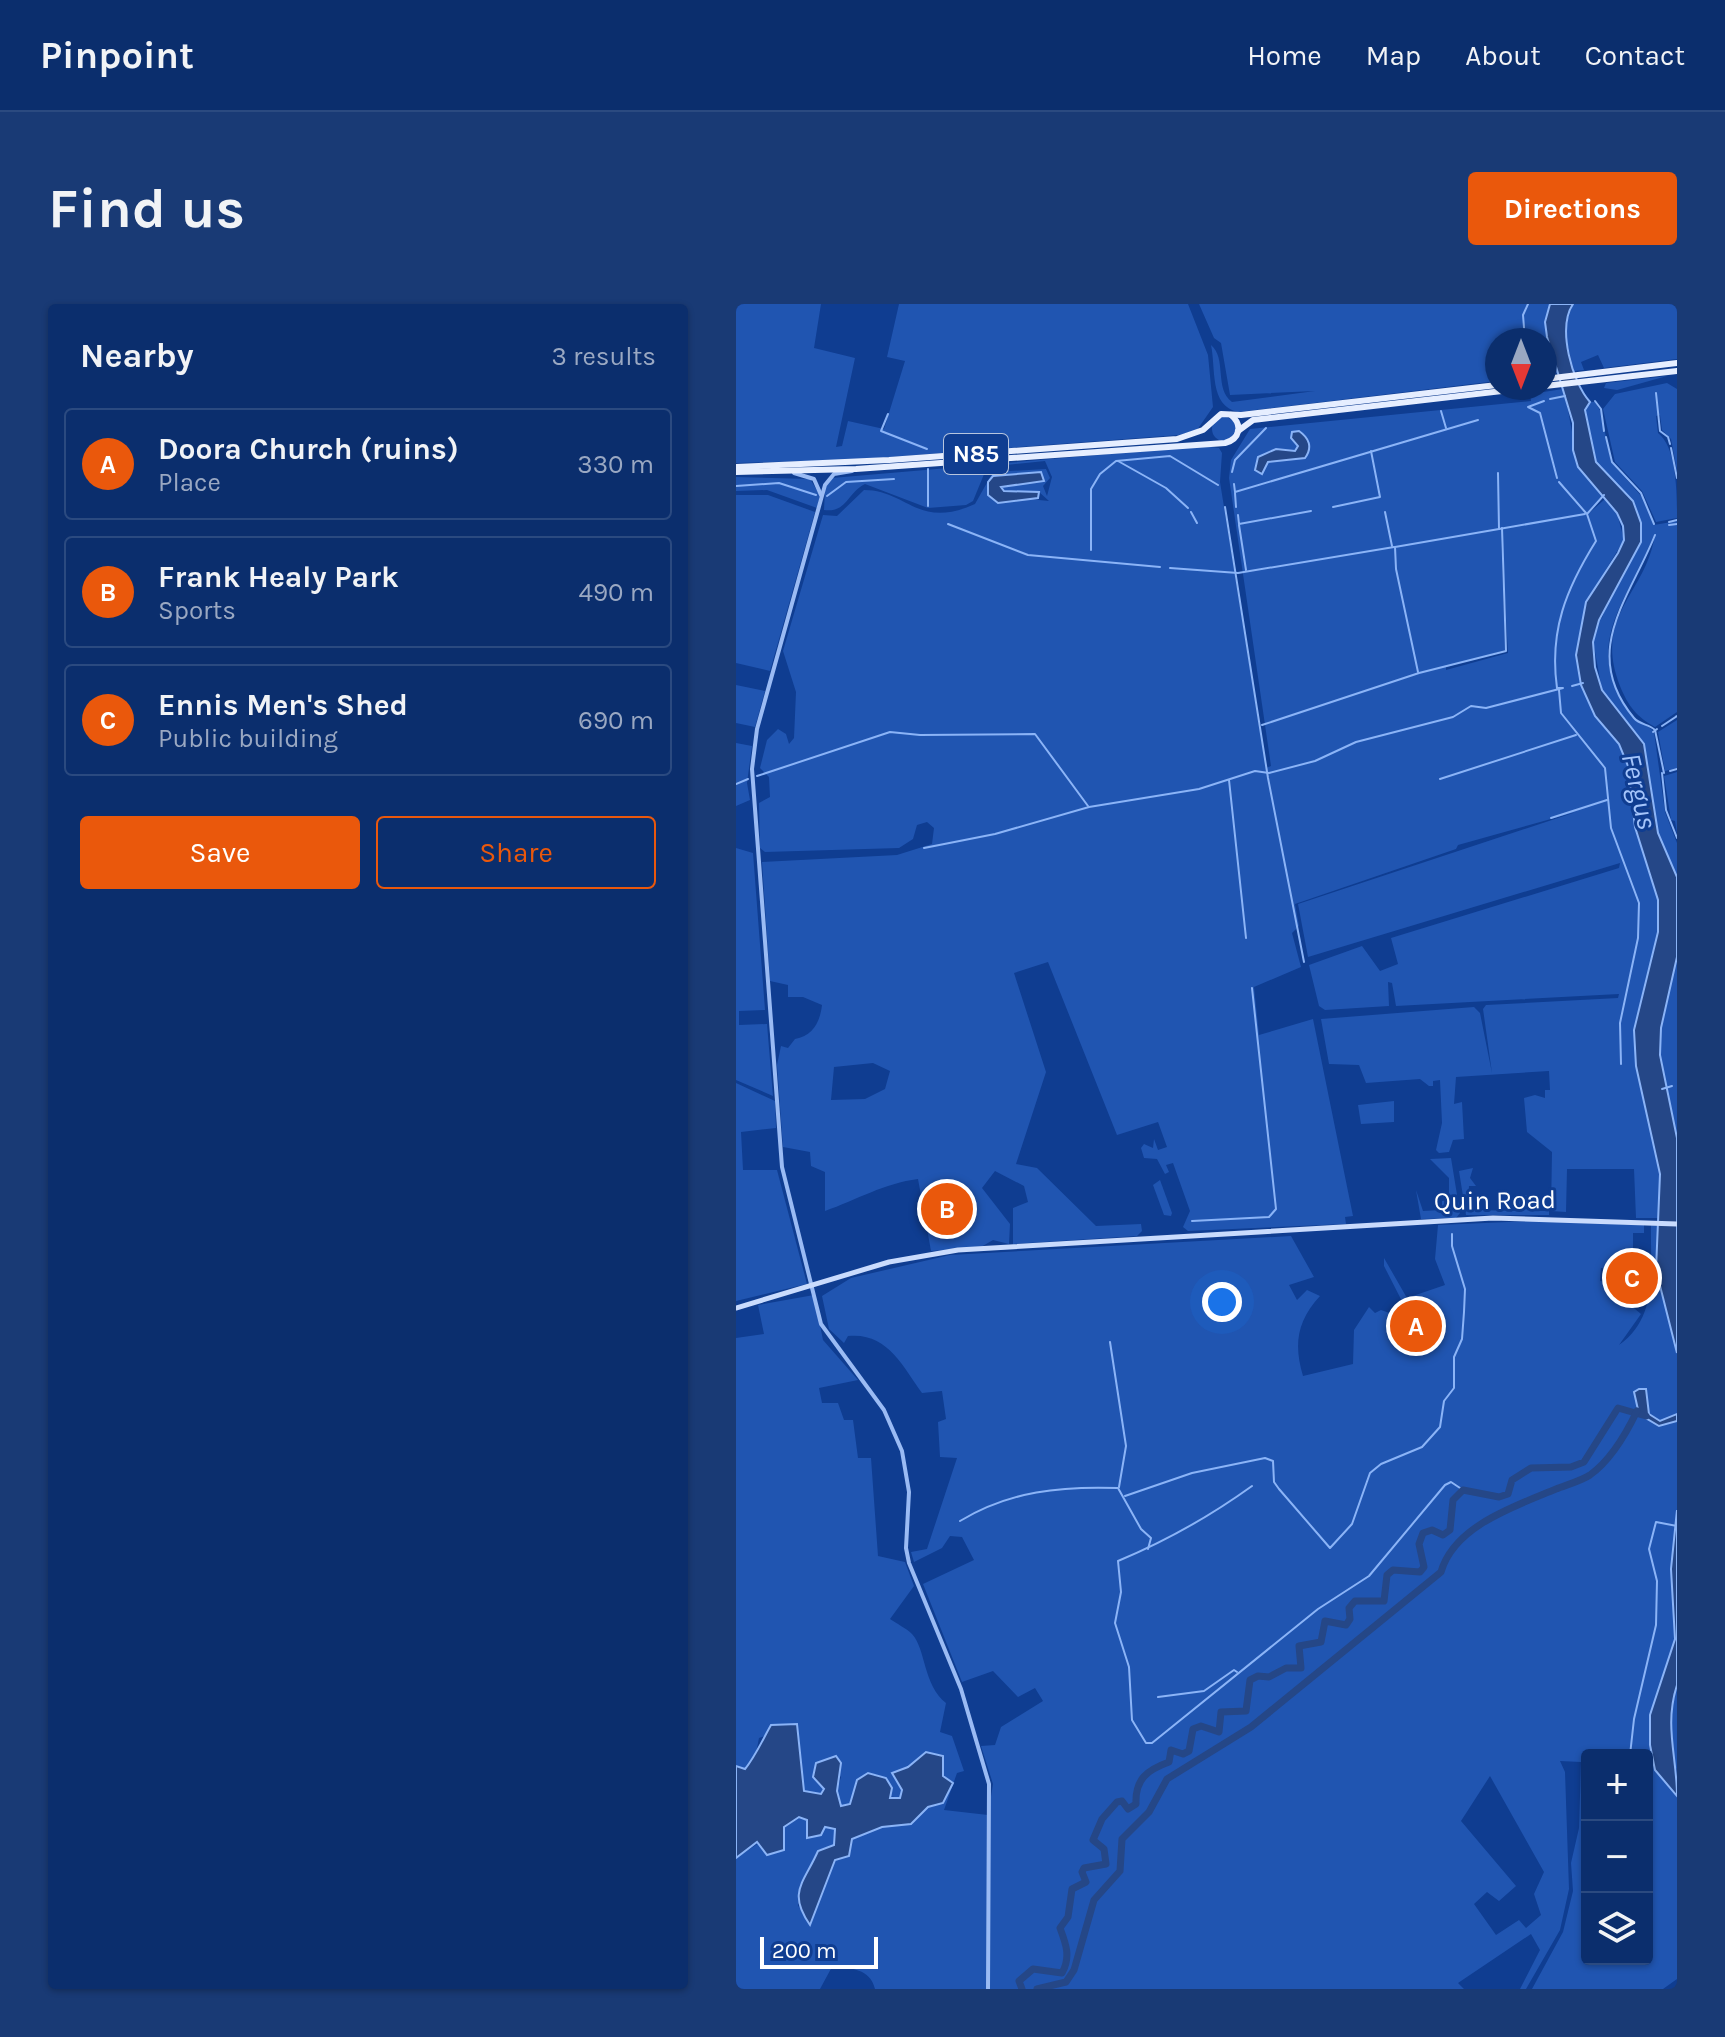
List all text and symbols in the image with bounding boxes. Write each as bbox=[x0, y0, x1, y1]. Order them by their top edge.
text: Pinpoint bbox=[40, 33, 194, 78]
text: Home bbox=[1247, 39, 1322, 72]
text: Map bbox=[1366, 39, 1421, 72]
text: About bbox=[1465, 39, 1541, 72]
text: Contact bbox=[1585, 39, 1685, 72]
button: Directions bbox=[1468, 172, 1677, 245]
text: Find us bbox=[48, 176, 245, 241]
north arrow bbox=[1485, 328, 1557, 400]
text: Nearby bbox=[80, 336, 194, 376]
text: 3 results bbox=[552, 341, 656, 372]
text: Doora Church (ruins) bbox=[158, 431, 459, 467]
road number: N85 bbox=[944, 434, 1008, 474]
text: A bbox=[100, 449, 116, 480]
text: 330 m bbox=[577, 449, 654, 480]
text: Place bbox=[158, 467, 221, 498]
text: Frank Healy Park bbox=[158, 559, 399, 595]
text: B bbox=[100, 577, 116, 608]
text: 490 m bbox=[578, 577, 654, 608]
text: Sports bbox=[158, 595, 236, 626]
text: Ennis Men's Shed bbox=[158, 687, 408, 723]
text: C bbox=[100, 705, 116, 736]
text: 690 m bbox=[578, 705, 654, 736]
text: Public building bbox=[158, 723, 338, 754]
water label: Fergus bbox=[1615, 750, 1664, 832]
button: Save bbox=[80, 816, 360, 889]
button: Share bbox=[376, 816, 656, 889]
pin: B bbox=[921, 1179, 973, 1239]
street label: Quin Road bbox=[1434, 1184, 1556, 1217]
pin: C bbox=[1606, 1248, 1658, 1308]
your location bbox=[1202, 1282, 1242, 1322]
pin: A bbox=[1390, 1296, 1442, 1356]
map controls bbox=[1581, 1749, 1653, 1965]
button: + bbox=[1581, 1749, 1653, 1821]
button: − bbox=[1581, 1821, 1653, 1893]
button: layers bbox=[1581, 1893, 1653, 1965]
scale bar bbox=[760, 1933, 878, 1969]
text: 200 m bbox=[772, 1938, 837, 1964]

